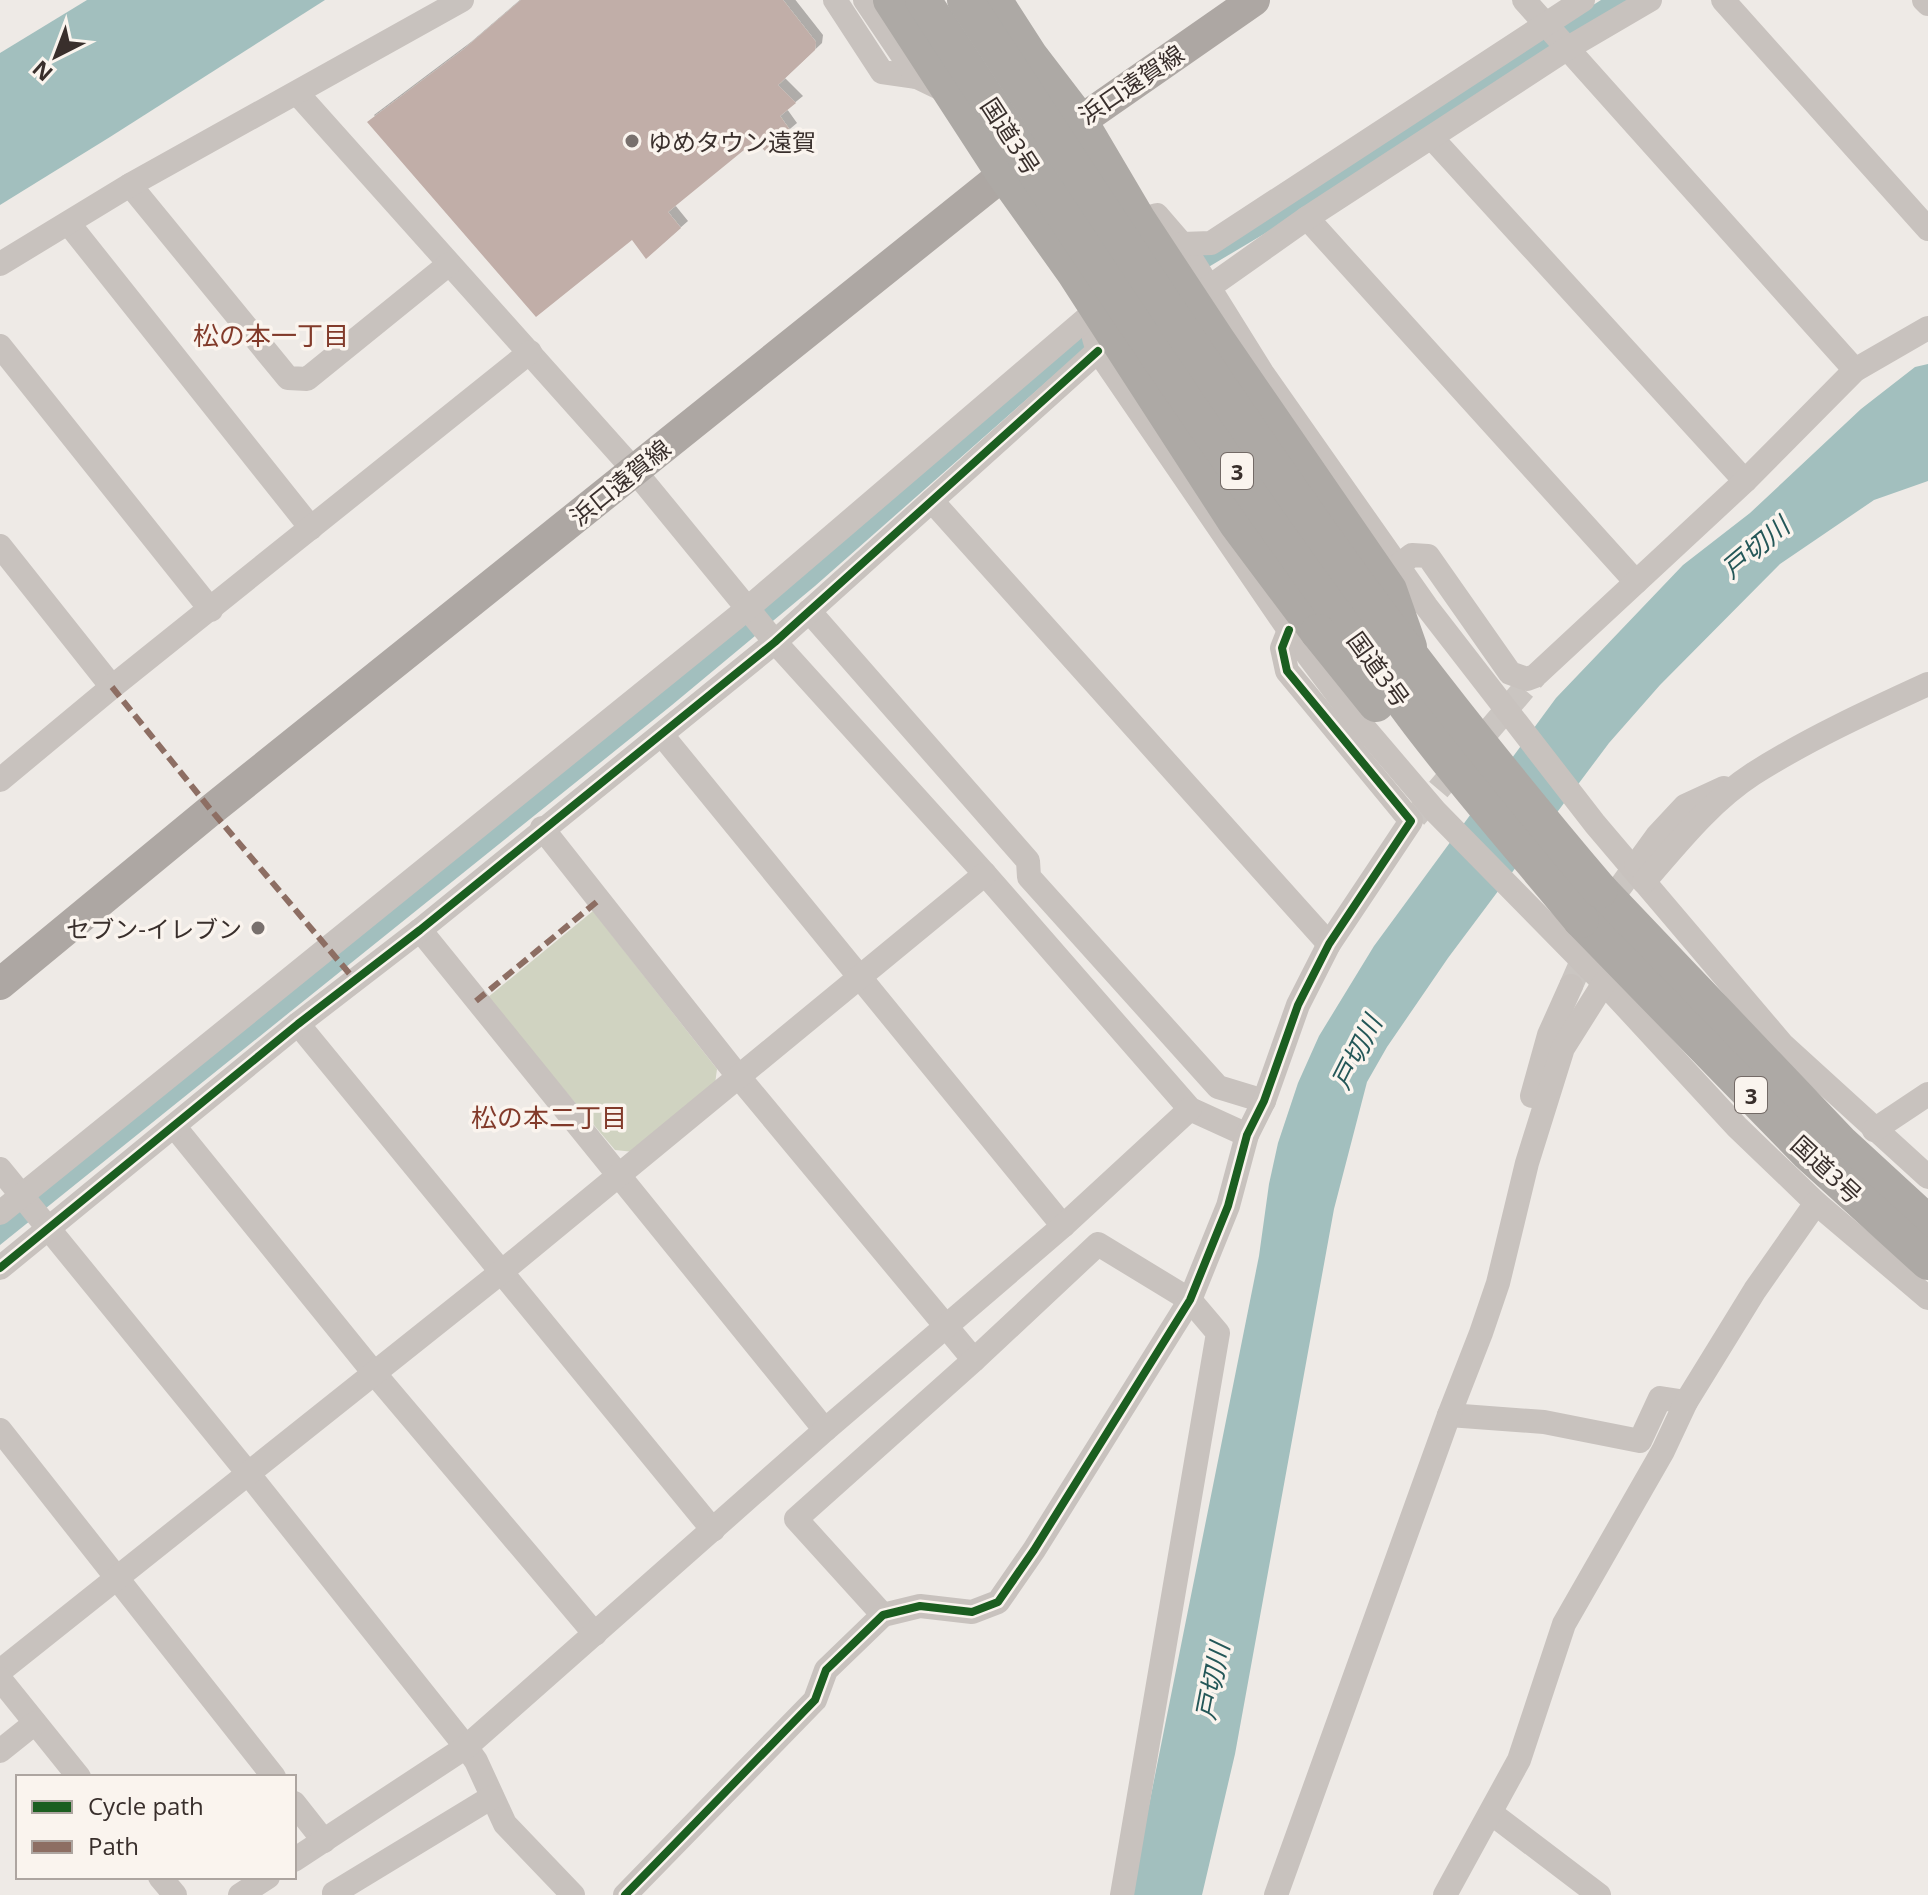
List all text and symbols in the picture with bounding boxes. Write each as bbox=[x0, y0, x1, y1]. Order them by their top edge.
north arrow bbox=[16, 16, 96, 96]
street label: 浜口遠賀線 bbox=[1072, 37, 1190, 131]
text: N bbox=[25, 54, 59, 89]
street label: 国道3号 bbox=[974, 91, 1048, 181]
place label: ゆめタウン遠賀 bbox=[648, 125, 816, 158]
marker: ゆめタウン遠賀 bbox=[623, 132, 641, 150]
district label: 松の本一丁目 bbox=[193, 317, 349, 353]
street label: 浜口遠賀線 bbox=[563, 431, 677, 533]
road number: 3 bbox=[1221, 453, 1253, 489]
water label: 戸切川 bbox=[1714, 506, 1799, 586]
street label: 国道3号 bbox=[1340, 625, 1418, 713]
place label: セブン-イレブン bbox=[66, 912, 242, 945]
marker: セブン-イレブン bbox=[249, 919, 267, 937]
water label: 戸切川 bbox=[1322, 1006, 1391, 1095]
road number: 3 bbox=[1735, 1077, 1767, 1113]
district label: 松の本二丁目 bbox=[471, 1099, 627, 1135]
street label: 国道3号 bbox=[1784, 1128, 1870, 1210]
water label: 戸切川 bbox=[1187, 1636, 1238, 1723]
legend bbox=[16, 1775, 296, 1879]
text: Cycle path bbox=[88, 1789, 204, 1822]
text: Path bbox=[88, 1829, 139, 1862]

